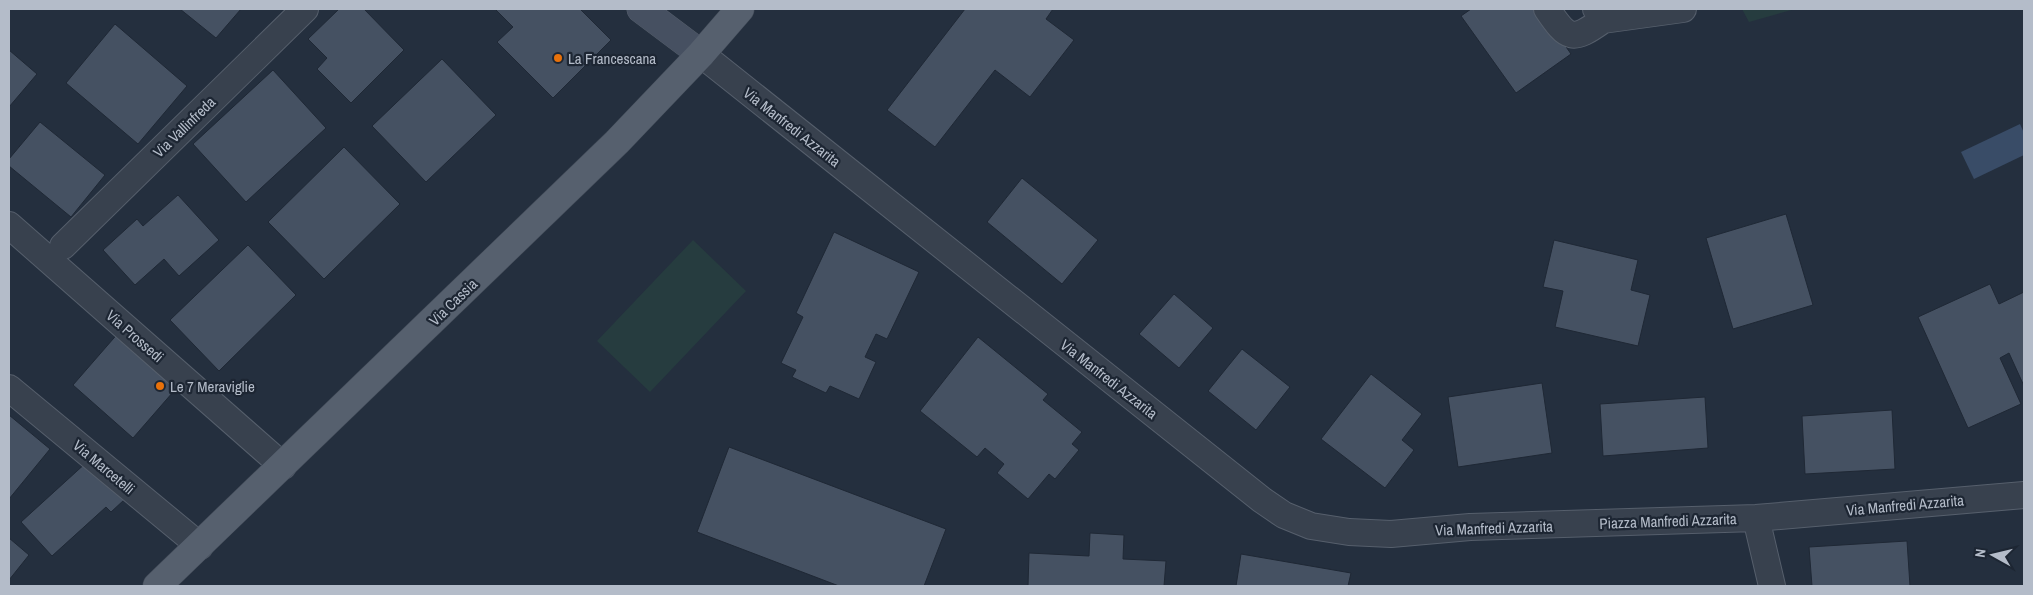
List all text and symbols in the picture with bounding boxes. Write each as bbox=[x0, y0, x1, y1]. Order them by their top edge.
place label: La Francescana bbox=[568, 48, 656, 69]
marker: La Francescana bbox=[552, 52, 564, 64]
street label: Via Manfredi Azzarita bbox=[739, 82, 845, 172]
street label: Via Vallinfreda bbox=[148, 92, 220, 162]
street label: Via Cassia bbox=[424, 274, 482, 330]
street label: Via Prossedi bbox=[102, 305, 168, 367]
street label: Via Manfredi Azzarita bbox=[1056, 334, 1162, 424]
place label: Le 7 Meraviglie bbox=[170, 376, 255, 397]
marker: Le 7 Meraviglie bbox=[154, 380, 166, 392]
street label: Via Marcetelli bbox=[69, 435, 139, 499]
street label: Via Manfredi Azzarita bbox=[1845, 489, 1965, 521]
street label: Piazza Manfredi Azzarita bbox=[1599, 508, 1737, 534]
street label: Via Manfredi Azzarita bbox=[1435, 515, 1554, 541]
north arrow bbox=[1968, 530, 2018, 580]
text: N bbox=[1971, 548, 1990, 559]

